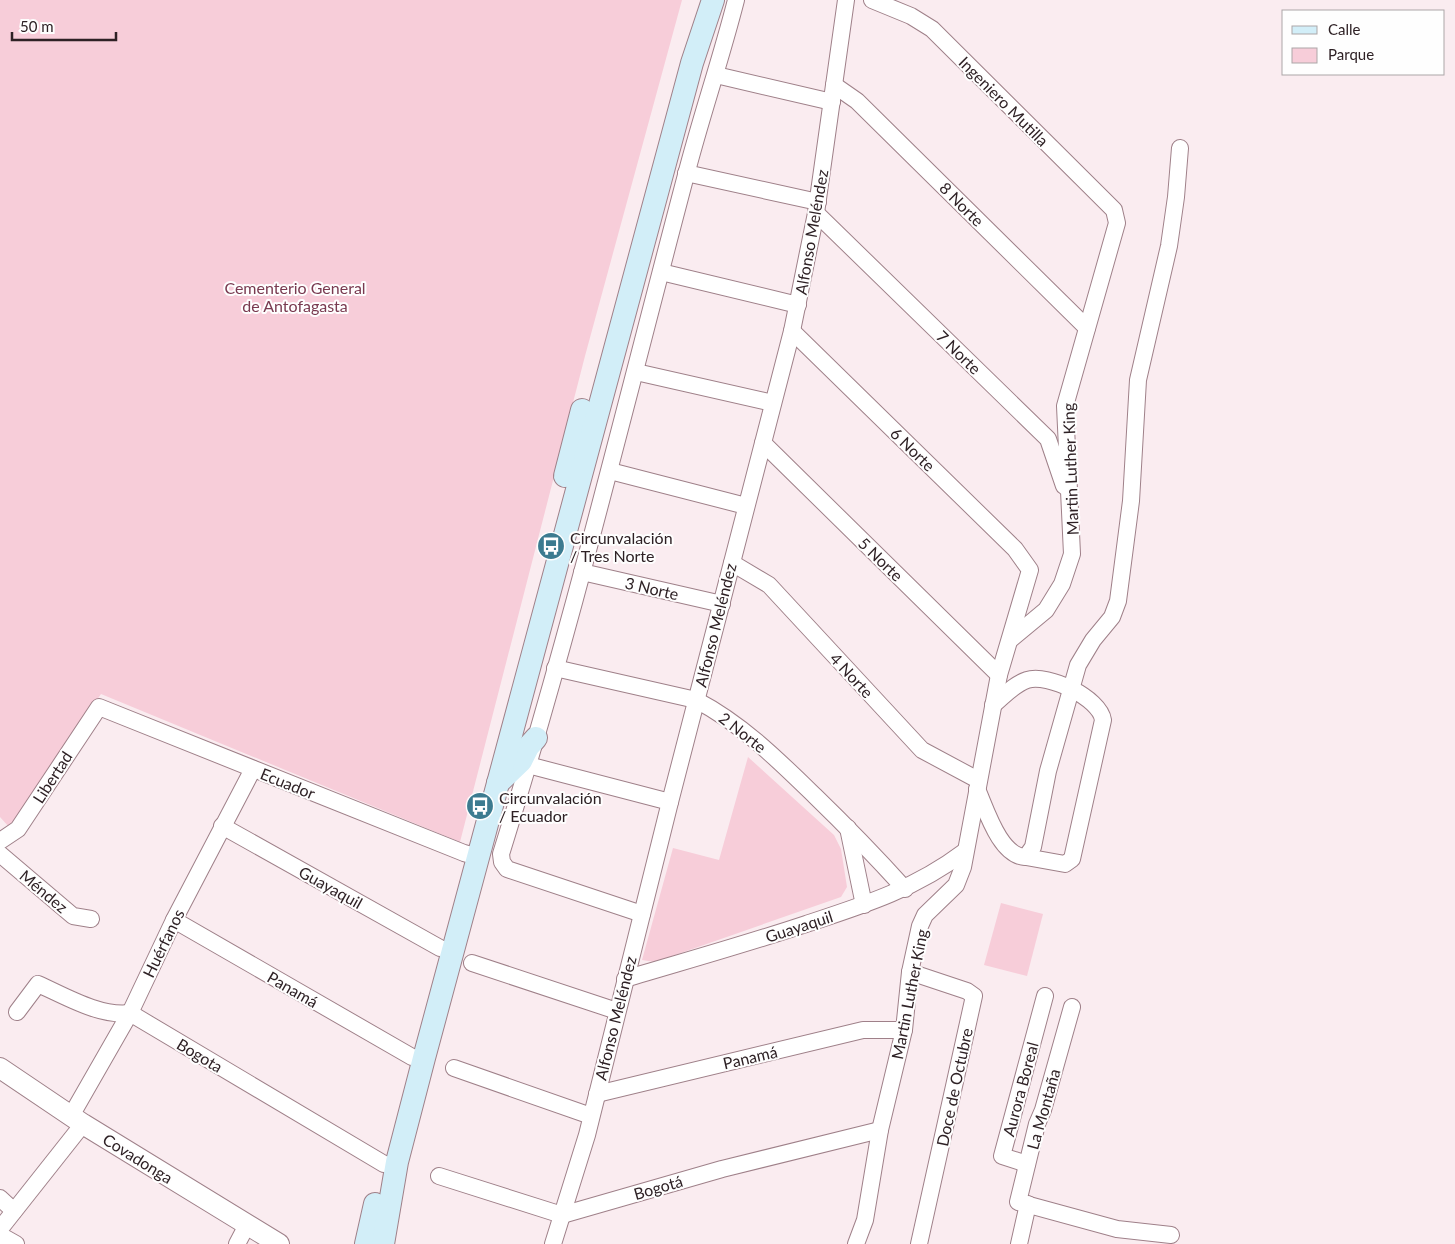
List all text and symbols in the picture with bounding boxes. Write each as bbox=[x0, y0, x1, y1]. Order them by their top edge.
scale bar bbox=[12, 10, 116, 42]
legend bbox=[1282, 10, 1445, 75]
text: 50 m bbox=[20, 17, 54, 35]
text: Calle bbox=[1328, 20, 1361, 38]
text: Parque bbox=[1328, 45, 1374, 63]
street label: Ingeniero Mutilla bbox=[955, 52, 1053, 150]
street label: Alfonso Meléndez bbox=[791, 168, 831, 296]
street label: 8 Norte bbox=[936, 178, 988, 230]
park label: Cementerio General de Antofagasta bbox=[224, 278, 366, 315]
street label: 7 Norte bbox=[933, 326, 985, 378]
street label: Martin Luther King bbox=[1058, 403, 1082, 535]
street label: 6 Norte bbox=[887, 423, 939, 475]
place label: Circunvalación / Tres Norte bbox=[570, 528, 673, 565]
bus stop icon: Circunvalación / Tres Norte bbox=[536, 531, 566, 561]
street label: 5 Norte bbox=[855, 533, 907, 585]
street label: Alfonso Meléndez bbox=[690, 561, 740, 689]
street label: 3 Norte bbox=[623, 573, 681, 603]
street label: 4 Norte bbox=[827, 649, 877, 701]
street label: 2 Norte bbox=[716, 708, 770, 756]
street label: Libertad bbox=[28, 748, 76, 806]
street label: Ecuador bbox=[258, 763, 318, 803]
place label: Circunvalación / Ecuador bbox=[499, 788, 602, 825]
bus stop icon: Circunvalación / Ecuador bbox=[465, 791, 495, 821]
street label: Guayaquil bbox=[296, 862, 366, 912]
street label: Méndez bbox=[16, 866, 72, 916]
street label: Huérfanos bbox=[138, 906, 188, 980]
street label: Guayaquil bbox=[763, 906, 835, 946]
street label: Martin Luther King bbox=[887, 927, 931, 1061]
street label: Alfonso Meléndez bbox=[590, 954, 640, 1082]
street label: Panamá bbox=[264, 967, 322, 1011]
street label: Doce de Octubre bbox=[932, 1026, 976, 1148]
street label: Bogota bbox=[174, 1034, 226, 1076]
street label: Aurora Boreal bbox=[998, 1040, 1042, 1138]
street label: Panamá bbox=[721, 1042, 779, 1072]
street label: La Montaña bbox=[1022, 1066, 1064, 1152]
street label: Covadonga bbox=[100, 1129, 176, 1187]
street label: Bogotá bbox=[631, 1171, 685, 1203]

